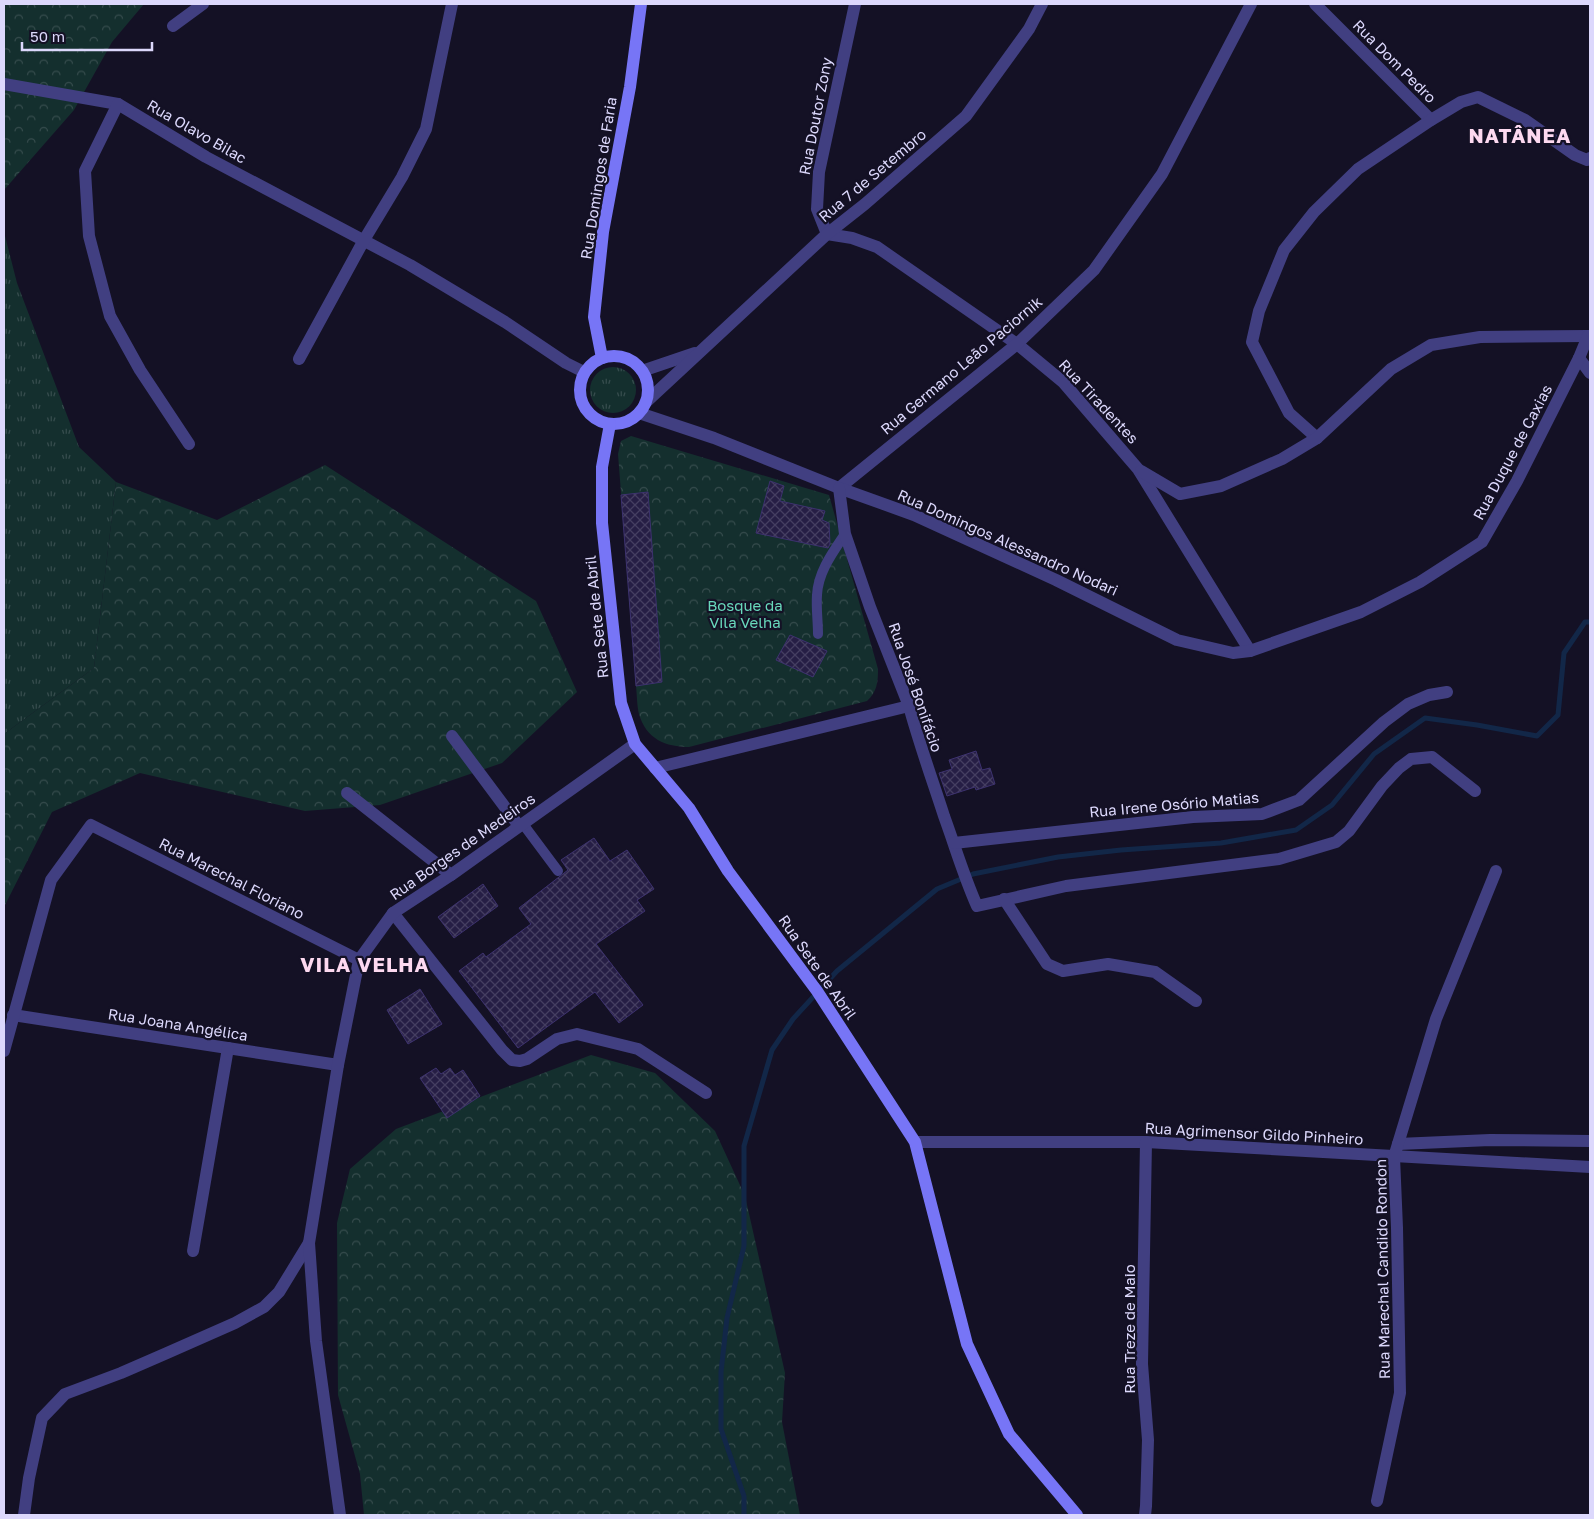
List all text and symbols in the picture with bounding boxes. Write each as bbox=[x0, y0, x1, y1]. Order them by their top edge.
street label: Rua Dom Pedro bbox=[1350, 16, 1440, 106]
scale bar bbox=[22, 20, 152, 52]
text: 50 m bbox=[30, 27, 65, 45]
street label: Rua Doutor Zony bbox=[795, 55, 835, 176]
street label: Rua Olavo Bilac bbox=[144, 95, 250, 167]
street label: Rua Domingos de Faria bbox=[576, 95, 620, 261]
district label: NATÂNEA bbox=[1469, 123, 1571, 147]
street label: Rua 7 de Setembro bbox=[815, 125, 929, 225]
street label: Rua Germano Leão Paciornik bbox=[877, 292, 1046, 438]
street label: Rua Tiradentes bbox=[1055, 355, 1143, 447]
street label: Rua Duque de Caxias bbox=[1469, 381, 1555, 523]
street label: Rua Domingos Alessandro Nodari bbox=[895, 485, 1121, 599]
street label: Rua Sete de Abril bbox=[581, 554, 611, 679]
park label: Bosque da Vila Velha bbox=[707, 596, 783, 631]
street label: Rua José Bonifácio bbox=[885, 620, 947, 754]
street label: Rua Irene Osório Matias bbox=[1088, 788, 1260, 820]
street label: Rua Borges de Medeiros bbox=[386, 789, 538, 903]
street label: Rua Marechal Floriano bbox=[156, 834, 308, 922]
street label: Rua Sete de Abril bbox=[775, 911, 861, 1023]
district label: VILA VELHA bbox=[300, 952, 430, 976]
street label: Rua Joana Angélica bbox=[107, 1004, 249, 1044]
street label: Rua Agrimensor Gildo Pinheiro bbox=[1144, 1118, 1364, 1148]
street label: Rua Marechal Candido Rondon bbox=[1371, 1159, 1393, 1379]
street label: Rua Treze de Maio bbox=[1120, 1264, 1138, 1394]

